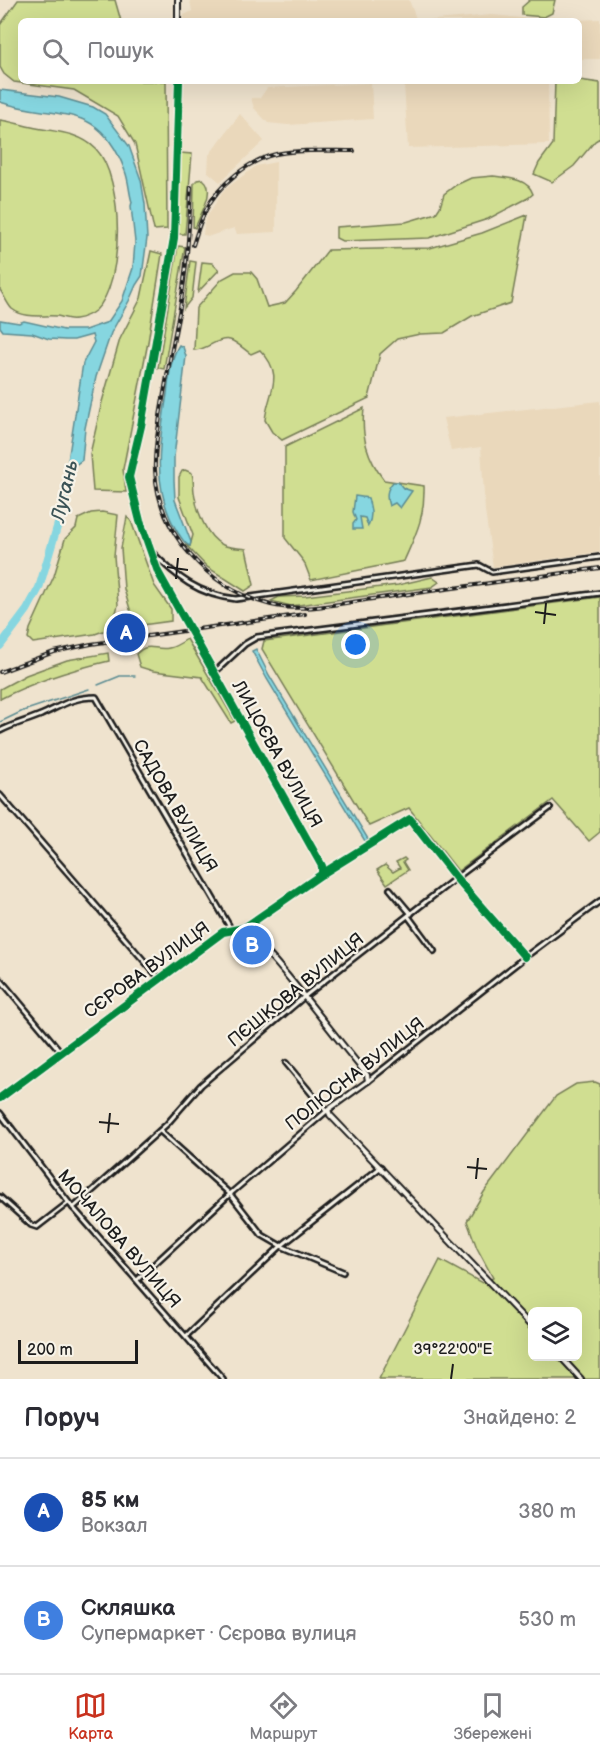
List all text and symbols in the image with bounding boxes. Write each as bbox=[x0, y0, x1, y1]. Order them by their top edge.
search box bbox=[18, 18, 582, 84]
icon: search bbox=[39, 35, 72, 68]
text: Пошук bbox=[87, 38, 154, 65]
water label: Лугань bbox=[46, 458, 84, 526]
pin: A bbox=[106, 610, 146, 656]
your location bbox=[341, 630, 370, 659]
street label: ЛИЦОЄВА ВУЛИЦЯ bbox=[227, 676, 326, 831]
street label: САДОВА ВУЛИЦЯ bbox=[128, 736, 222, 876]
street label: СЄРОВА ВУЛИЦЯ bbox=[80, 917, 214, 1023]
pin: B bbox=[232, 922, 272, 968]
street label: ПЄШКОВА ВУЛИЦЯ bbox=[224, 929, 368, 1051]
street label: ПОЛЮСНА ВУЛИЦЯ bbox=[281, 1013, 429, 1135]
street label: МОЧАЛОВА ВУЛИЦЯ bbox=[53, 1166, 185, 1312]
map controls bbox=[528, 1307, 582, 1361]
button: layers bbox=[528, 1307, 582, 1361]
scale bar bbox=[18, 1337, 138, 1364]
text: 39°22'00"E bbox=[414, 1340, 493, 1359]
text: 200 m bbox=[27, 1341, 73, 1360]
text: Поруч bbox=[24, 1403, 100, 1434]
text: Знайдено: 2 bbox=[463, 1406, 576, 1430]
text: 85 км bbox=[81, 1487, 139, 1514]
text: A bbox=[37, 1500, 50, 1524]
text: 380 m bbox=[518, 1500, 576, 1524]
text: Вокзал bbox=[81, 1514, 148, 1538]
text: Скляшка bbox=[81, 1595, 175, 1622]
text: B bbox=[36, 1608, 51, 1632]
text: 530 m bbox=[519, 1608, 576, 1632]
text: Супермаркет · Сєрова вулиця bbox=[81, 1622, 357, 1646]
tab: Карта bbox=[68, 1689, 113, 1744]
tab: Маршрут bbox=[249, 1689, 318, 1744]
tab: Збережені bbox=[454, 1689, 532, 1744]

